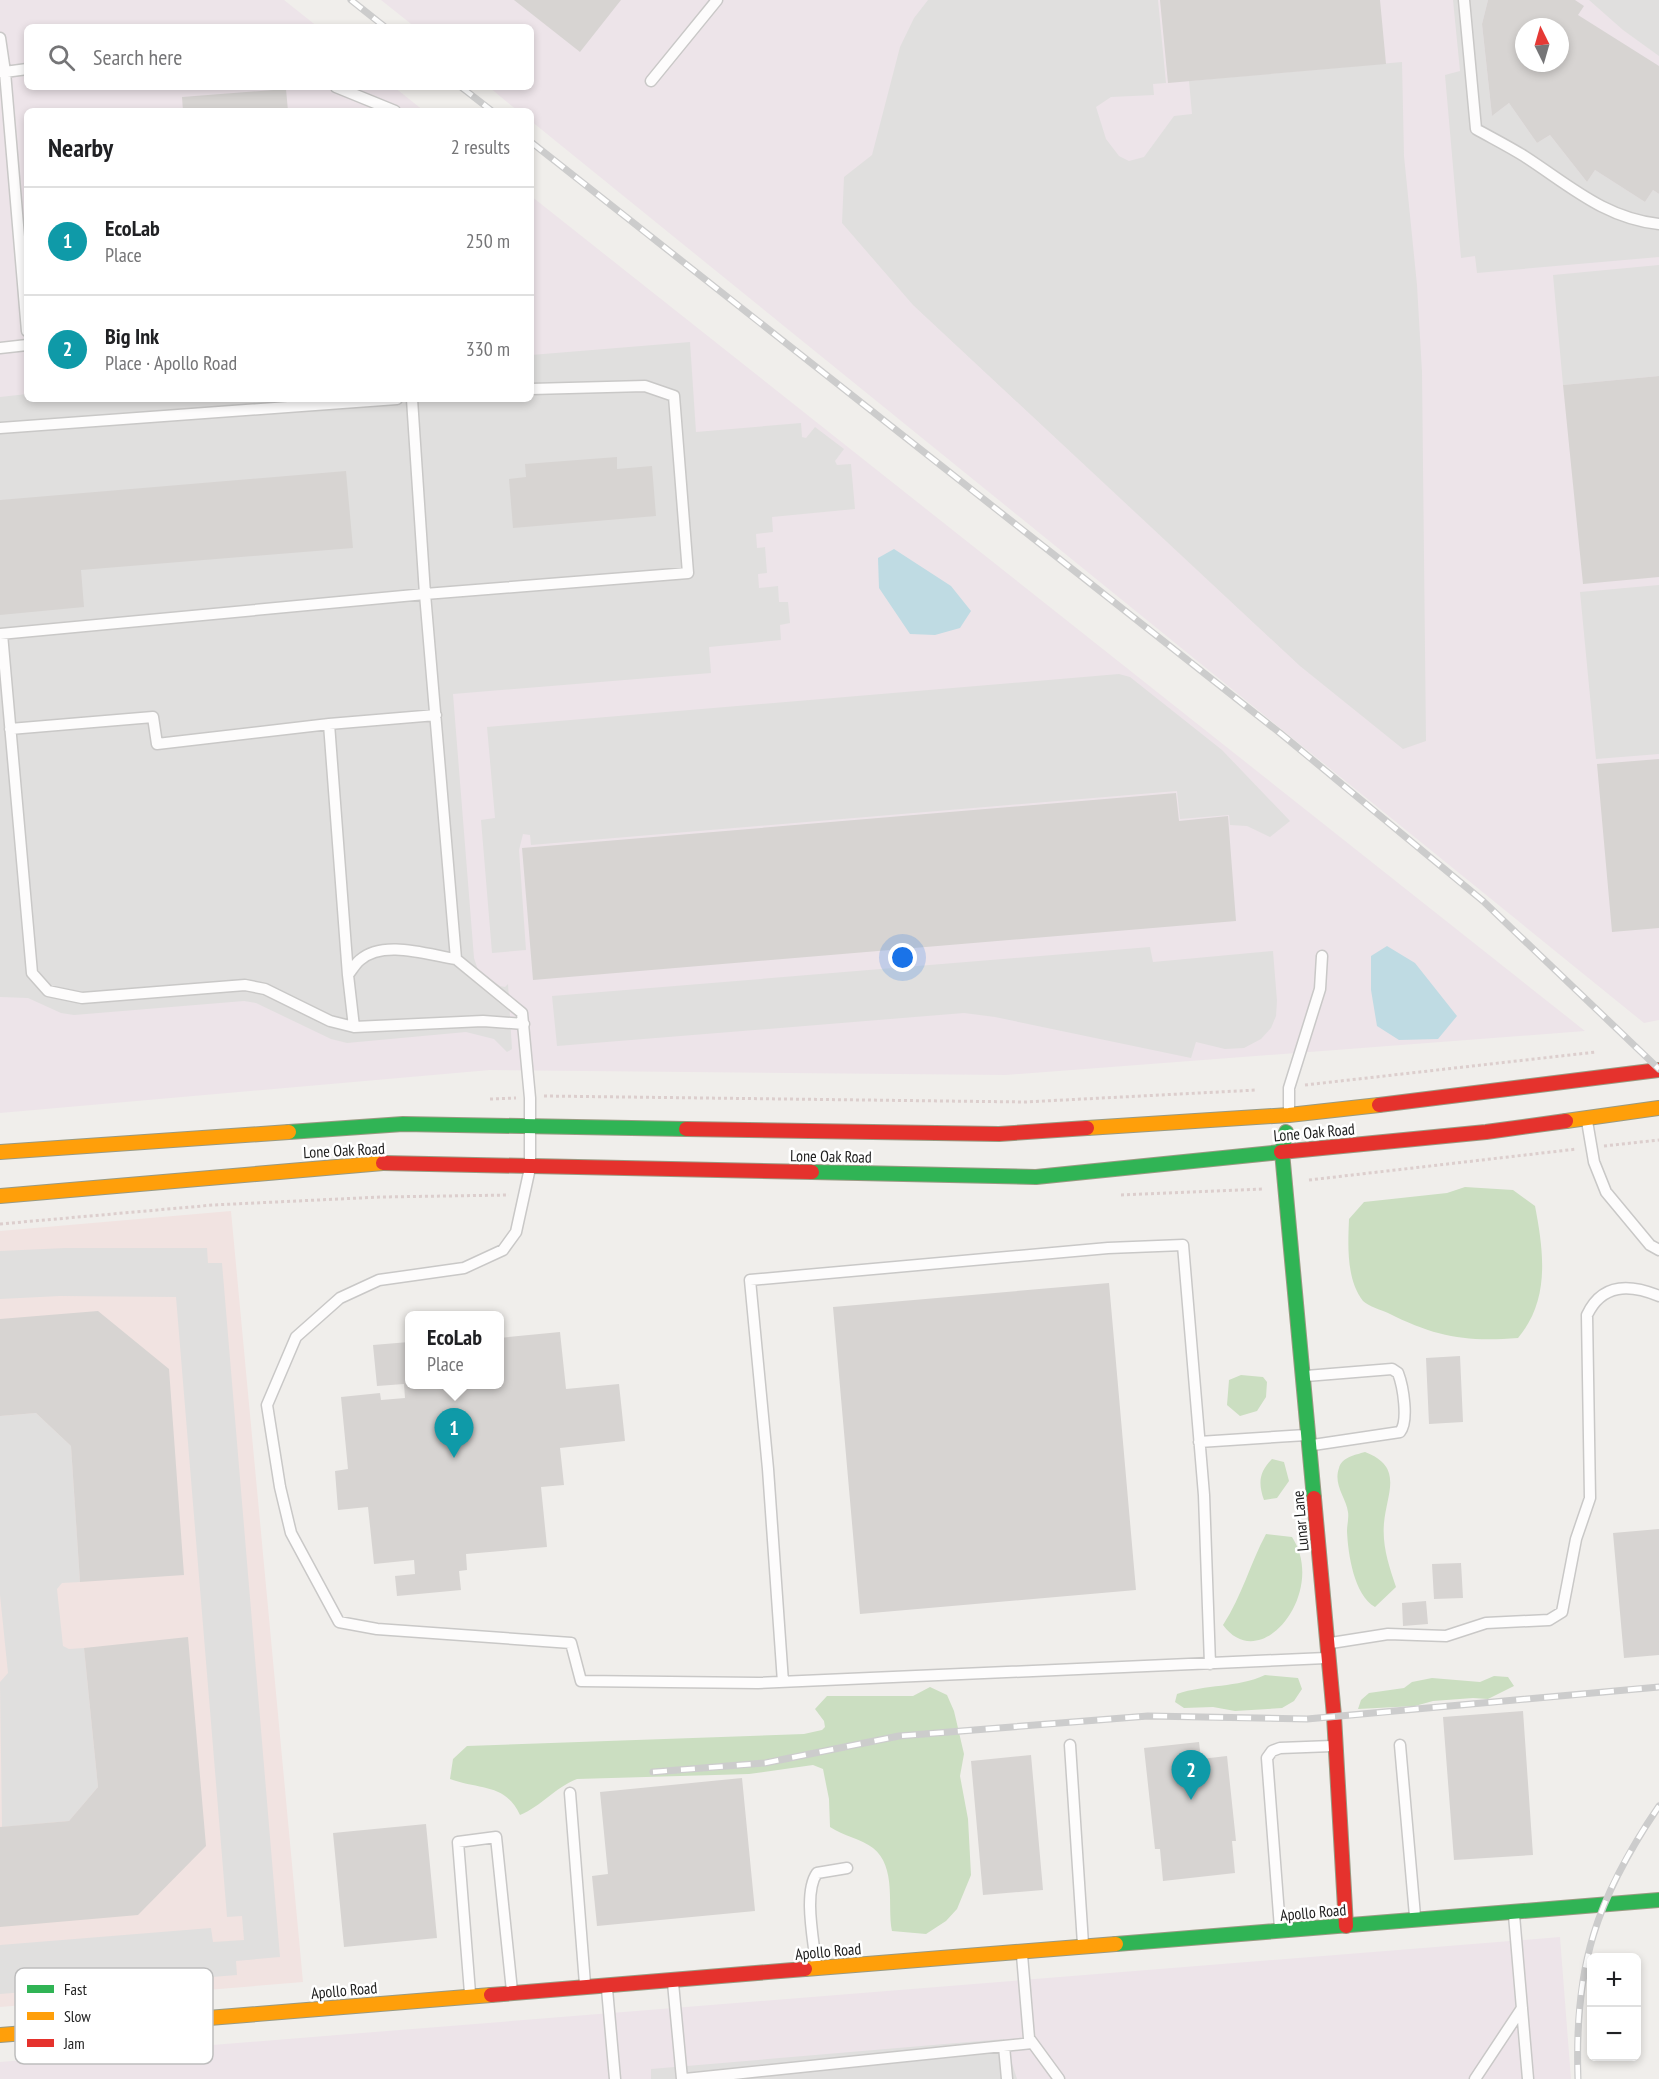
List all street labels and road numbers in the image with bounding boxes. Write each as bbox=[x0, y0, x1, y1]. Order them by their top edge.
street label: Lone Oak Road bbox=[1272, 1118, 1356, 1146]
street label: Lone Oak Road bbox=[303, 1138, 385, 1162]
street label: Lone Oak Road bbox=[790, 1145, 872, 1167]
street label: Lunar Lane bbox=[1287, 1490, 1313, 1552]
street label: Apollo Road bbox=[1279, 1899, 1347, 1925]
street label: Apollo Road bbox=[794, 1938, 862, 1964]
street label: Apollo Road bbox=[310, 1977, 378, 2003]

